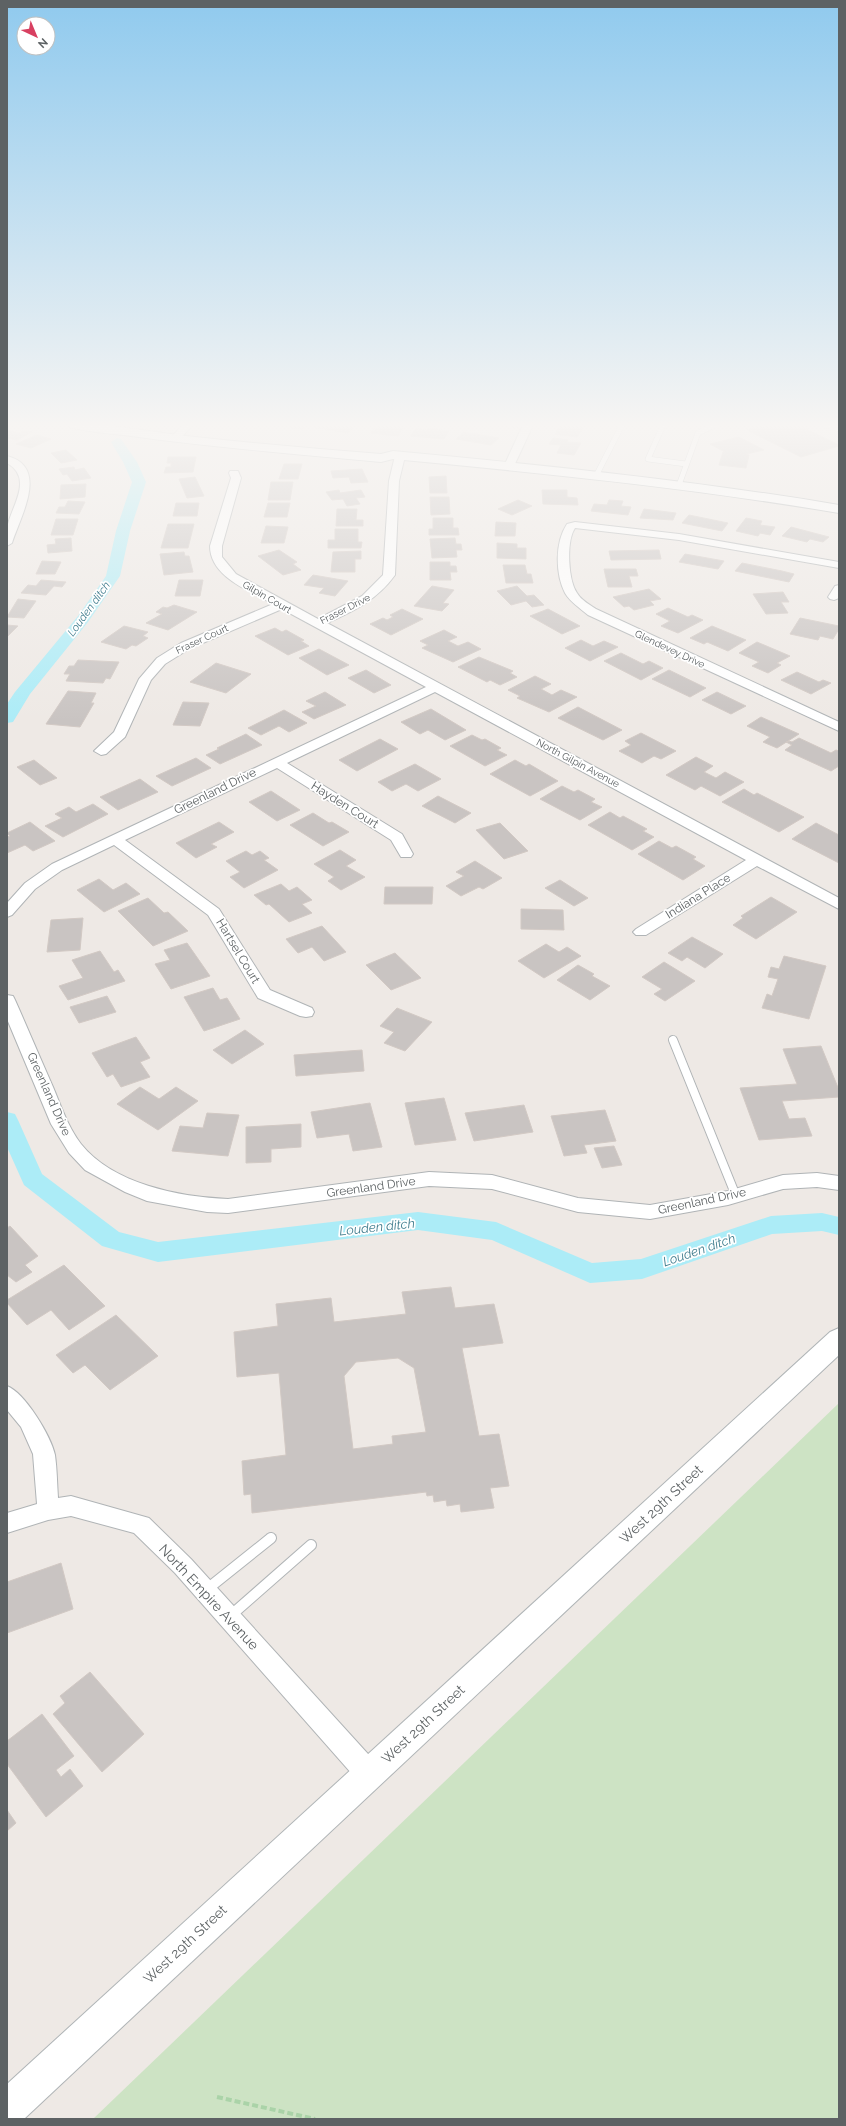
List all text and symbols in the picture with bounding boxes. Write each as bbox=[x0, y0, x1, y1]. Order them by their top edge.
north arrow bbox=[16, 16, 56, 56]
text: N bbox=[35, 35, 50, 50]
water label: Louden ditch bbox=[65, 579, 113, 639]
street label: Gilpin Court bbox=[241, 579, 294, 616]
street label: Fraser Drive bbox=[318, 592, 372, 626]
street label: Fraser Court bbox=[174, 622, 231, 656]
street label: Glendevey Drive bbox=[633, 628, 707, 670]
street label: North Gilpin Avenue bbox=[535, 736, 621, 790]
street label: Greenland Drive bbox=[172, 765, 258, 817]
street label: Hayden Court bbox=[309, 779, 381, 831]
street label: Indiana Place bbox=[663, 870, 733, 922]
street label: Hartsel Court bbox=[213, 916, 263, 986]
street label: Greenland Drive bbox=[24, 1050, 74, 1138]
street label: Greenland Drive bbox=[326, 1174, 416, 1200]
street label: Greenland Drive bbox=[657, 1185, 747, 1217]
water label: Louden ditch bbox=[339, 1216, 415, 1238]
water label: Louden ditch bbox=[661, 1231, 737, 1269]
street label: West 29th Street bbox=[616, 1461, 706, 1547]
street label: North Empire Avenue bbox=[156, 1541, 262, 1653]
street label: West 29th Street bbox=[378, 1681, 468, 1767]
street label: West 29th Street bbox=[140, 1901, 230, 1987]

